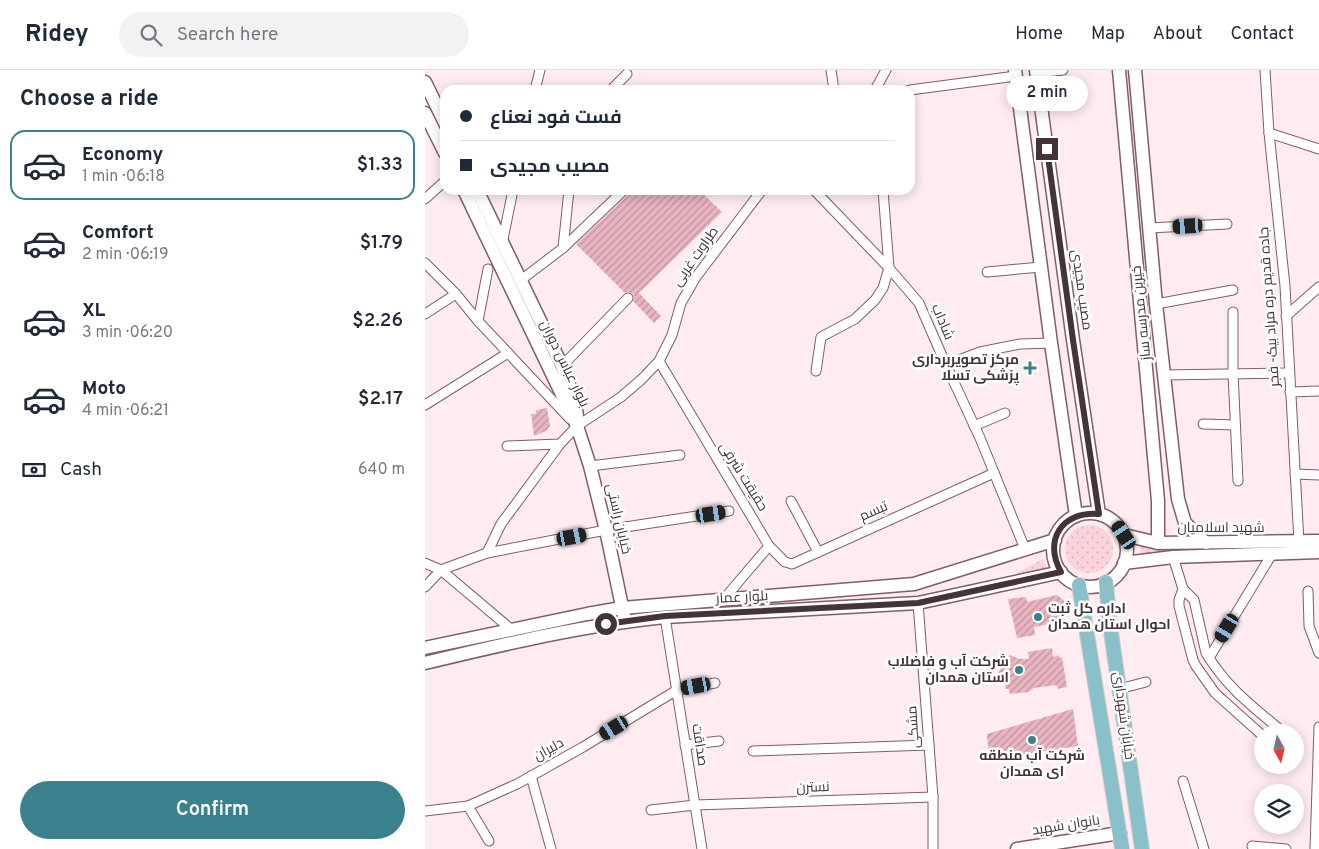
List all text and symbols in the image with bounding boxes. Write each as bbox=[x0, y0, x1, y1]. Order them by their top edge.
search box bbox=[119, 12, 469, 57]
text: Ridey bbox=[25, 20, 89, 50]
icon: search bbox=[137, 21, 165, 49]
text: Search here bbox=[177, 23, 278, 47]
text: Home bbox=[1015, 23, 1063, 46]
text: Map bbox=[1091, 23, 1125, 46]
text: About bbox=[1153, 23, 1202, 46]
text: Contact bbox=[1230, 23, 1294, 46]
callout: 2 min bbox=[1006, 77, 1088, 112]
text: 2 min bbox=[1026, 83, 1068, 103]
text: Choose a ride bbox=[20, 86, 158, 113]
text: فست فود نعناع bbox=[490, 106, 622, 130]
route end bbox=[1036, 138, 1058, 160]
icon: car bbox=[22, 143, 67, 188]
text: Economy bbox=[82, 143, 163, 167]
text: $1.33 bbox=[357, 153, 403, 177]
text: مصیب مجیدی bbox=[490, 155, 610, 179]
text: 1 min · 06:18 bbox=[82, 167, 165, 187]
car bbox=[1172, 218, 1203, 234]
icon: car bbox=[22, 221, 67, 266]
text: Comfort bbox=[82, 221, 154, 245]
street label: طراوت غربی bbox=[669, 224, 723, 290]
street label: جاده قدیم دره مراد بیک- فجر bbox=[1256, 226, 1284, 389]
text: $1.79 bbox=[360, 231, 403, 255]
text: 2 min · 06:19 bbox=[82, 245, 169, 265]
street label: مصیب مجیدی bbox=[1067, 249, 1095, 331]
street label: خیرین مدرسه ساز bbox=[1129, 265, 1156, 362]
icon: car bbox=[22, 299, 67, 344]
text: XL bbox=[82, 299, 105, 323]
street label: شاداب bbox=[927, 302, 957, 342]
text: $2.26 bbox=[352, 309, 403, 333]
street label: بلوار عباس دوران bbox=[536, 318, 592, 410]
text: 3 min · 06:20 bbox=[82, 323, 173, 343]
place label: مرکز تصویربرداری پزشکی تسلا bbox=[912, 352, 1019, 386]
marker: مرکز تصویربرداری پزشکی تسلا bbox=[1023, 361, 1037, 375]
icon: car bbox=[22, 377, 67, 422]
text: Moto bbox=[82, 377, 126, 401]
text: $2.17 bbox=[358, 387, 403, 411]
text: 4 min · 06:21 bbox=[82, 401, 169, 421]
street label: حقیقت شرفی bbox=[715, 439, 771, 515]
icon: cash bbox=[20, 456, 48, 484]
text: Cash bbox=[60, 458, 102, 482]
text: 640 m bbox=[358, 460, 405, 480]
street label: خیابان راستی bbox=[602, 482, 634, 556]
street label: تبسم bbox=[857, 498, 891, 526]
car bbox=[695, 504, 726, 524]
car bbox=[1109, 518, 1138, 552]
street label: شهید اسلامیان bbox=[1177, 520, 1265, 537]
car bbox=[555, 527, 588, 547]
street label: بلوار عمار bbox=[714, 588, 769, 608]
place label: اداره کل ثبت احوال استان همدان bbox=[1048, 600, 1171, 634]
marker: اداره کل ثبت احوال استان همدان bbox=[1032, 611, 1044, 623]
car bbox=[1212, 611, 1241, 645]
route start bbox=[595, 613, 617, 635]
place label: شرکت آب و فاضلاب استان همدان bbox=[888, 653, 1009, 687]
marker: شرکت آب و فاضلاب استان همدان bbox=[1013, 664, 1025, 676]
street label: خیابان شهرداری bbox=[1108, 671, 1138, 761]
car bbox=[679, 676, 712, 696]
street label: مشکی bbox=[904, 705, 924, 749]
car bbox=[597, 714, 630, 742]
street label: صداقت bbox=[687, 723, 711, 767]
north arrow bbox=[1254, 724, 1304, 774]
map controls bbox=[1254, 724, 1304, 834]
marker: شرکت آب منطقه ای همدان bbox=[1026, 734, 1038, 746]
street label: دلیران bbox=[531, 735, 567, 765]
place label: شرکت آب منطقه ای همدان bbox=[979, 747, 1085, 781]
street label: نسترن bbox=[796, 779, 830, 797]
button: Confirm bbox=[20, 781, 405, 839]
button: layers bbox=[1254, 784, 1304, 834]
street label: بانوان شهید bbox=[1031, 812, 1101, 840]

